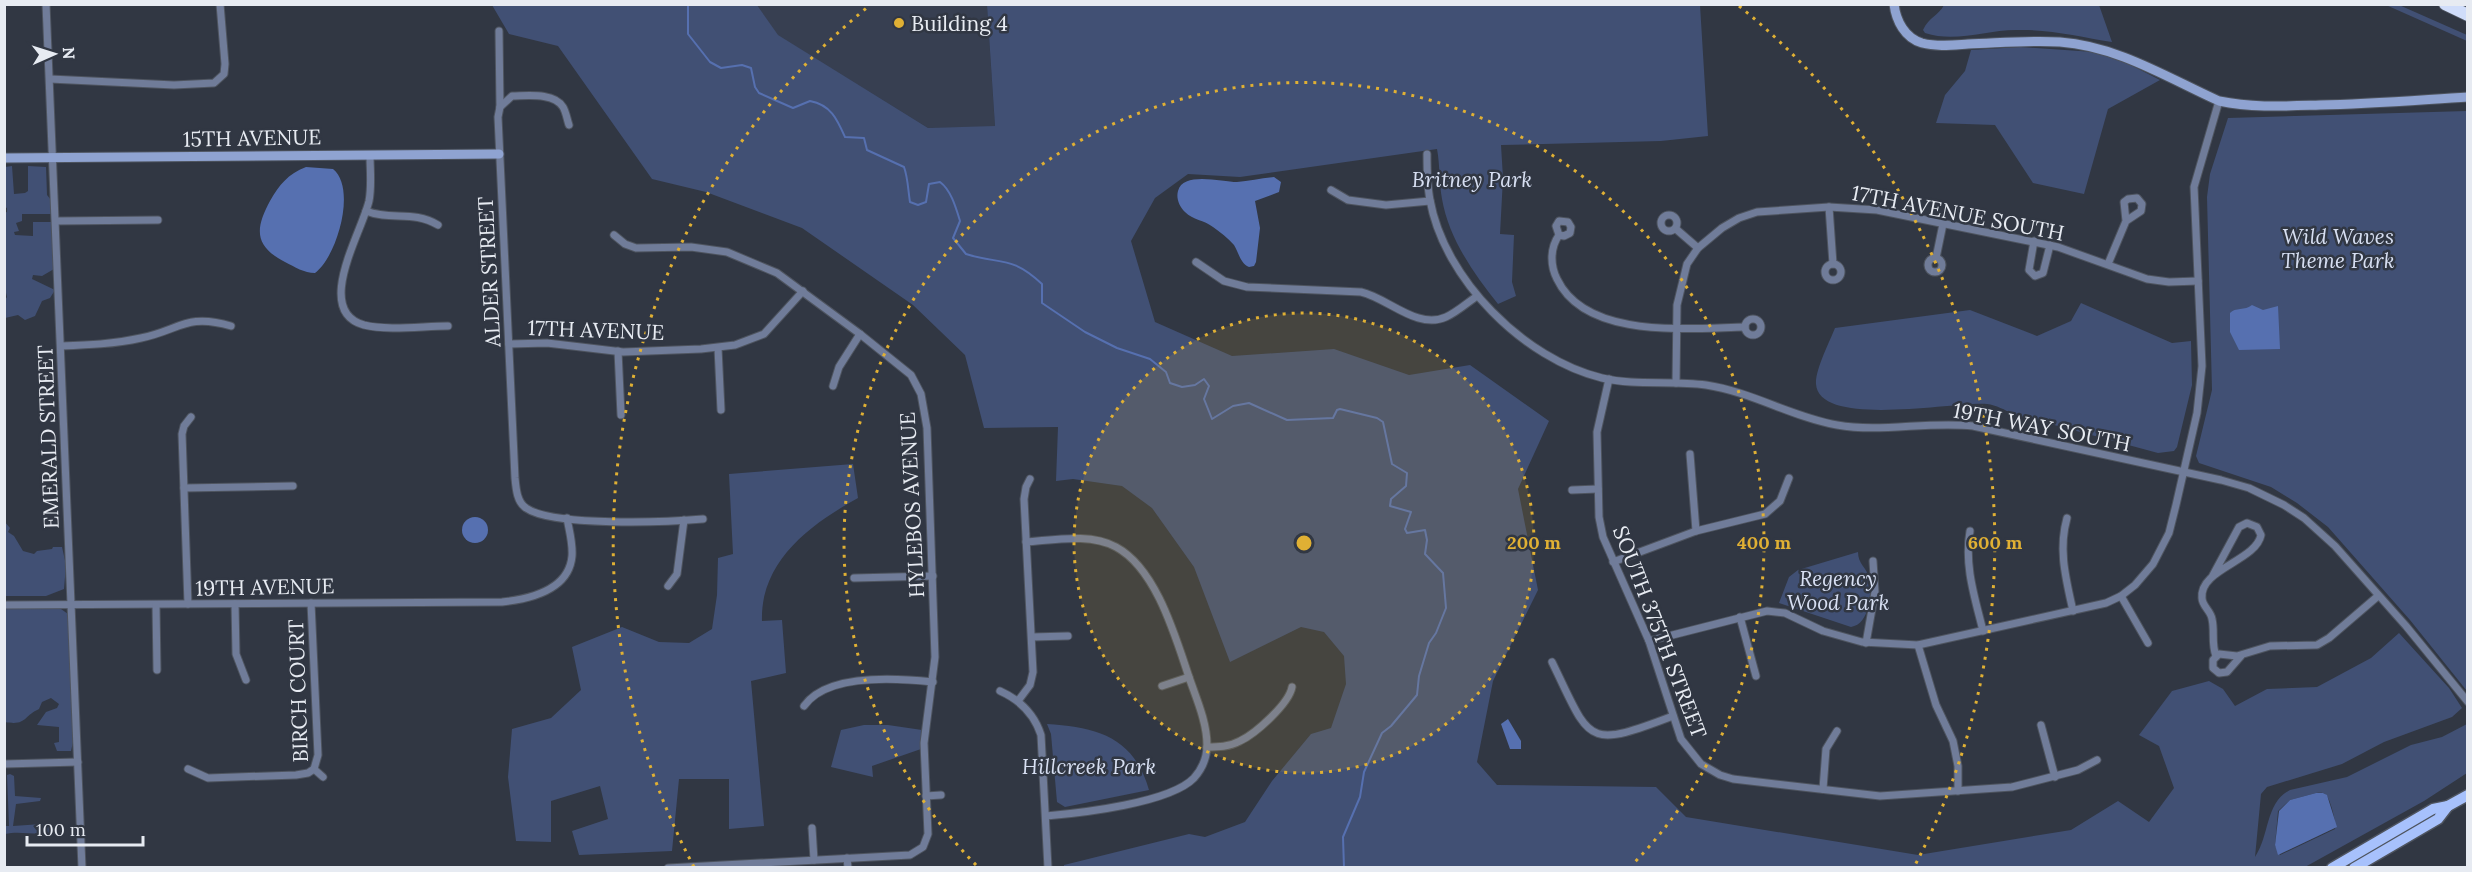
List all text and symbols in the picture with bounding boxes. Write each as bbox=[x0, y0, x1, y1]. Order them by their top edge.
place label: Building 4 bbox=[911, 10, 1008, 37]
marker: Building 4 bbox=[892, 16, 906, 30]
north arrow bbox=[24, 24, 84, 84]
text: N bbox=[59, 47, 79, 60]
street label: 15TH AVENUE bbox=[183, 123, 321, 153]
park label: Britney Park bbox=[1412, 166, 1532, 193]
street label: 17TH AVENUE SOUTH bbox=[1849, 179, 2067, 247]
street label: ALDER STREET bbox=[472, 196, 506, 349]
park label: Wild Waves Theme Park bbox=[2281, 223, 2395, 274]
street label: 17TH AVENUE bbox=[527, 314, 665, 346]
street label: EMERALD STREET bbox=[31, 344, 65, 530]
street label: 19TH WAY SOUTH bbox=[1951, 397, 2133, 457]
street label: HYLEBOS AVENUE bbox=[894, 411, 930, 599]
street label: SOUTH 375TH STREET bbox=[1607, 522, 1713, 742]
text: 200 m bbox=[1507, 531, 1561, 554]
text: 400 m bbox=[1737, 531, 1791, 554]
text: 600 m bbox=[1968, 531, 2023, 554]
centre of rings bbox=[1294, 533, 1314, 553]
park label: Regency Wood Park bbox=[1787, 565, 1889, 616]
street label: 19TH AVENUE bbox=[195, 572, 335, 602]
street label: BIRCH COURT bbox=[282, 619, 314, 763]
park label: Hillcreek Park bbox=[1022, 753, 1156, 780]
scale bar bbox=[27, 809, 142, 847]
text: 100 m bbox=[36, 818, 86, 841]

